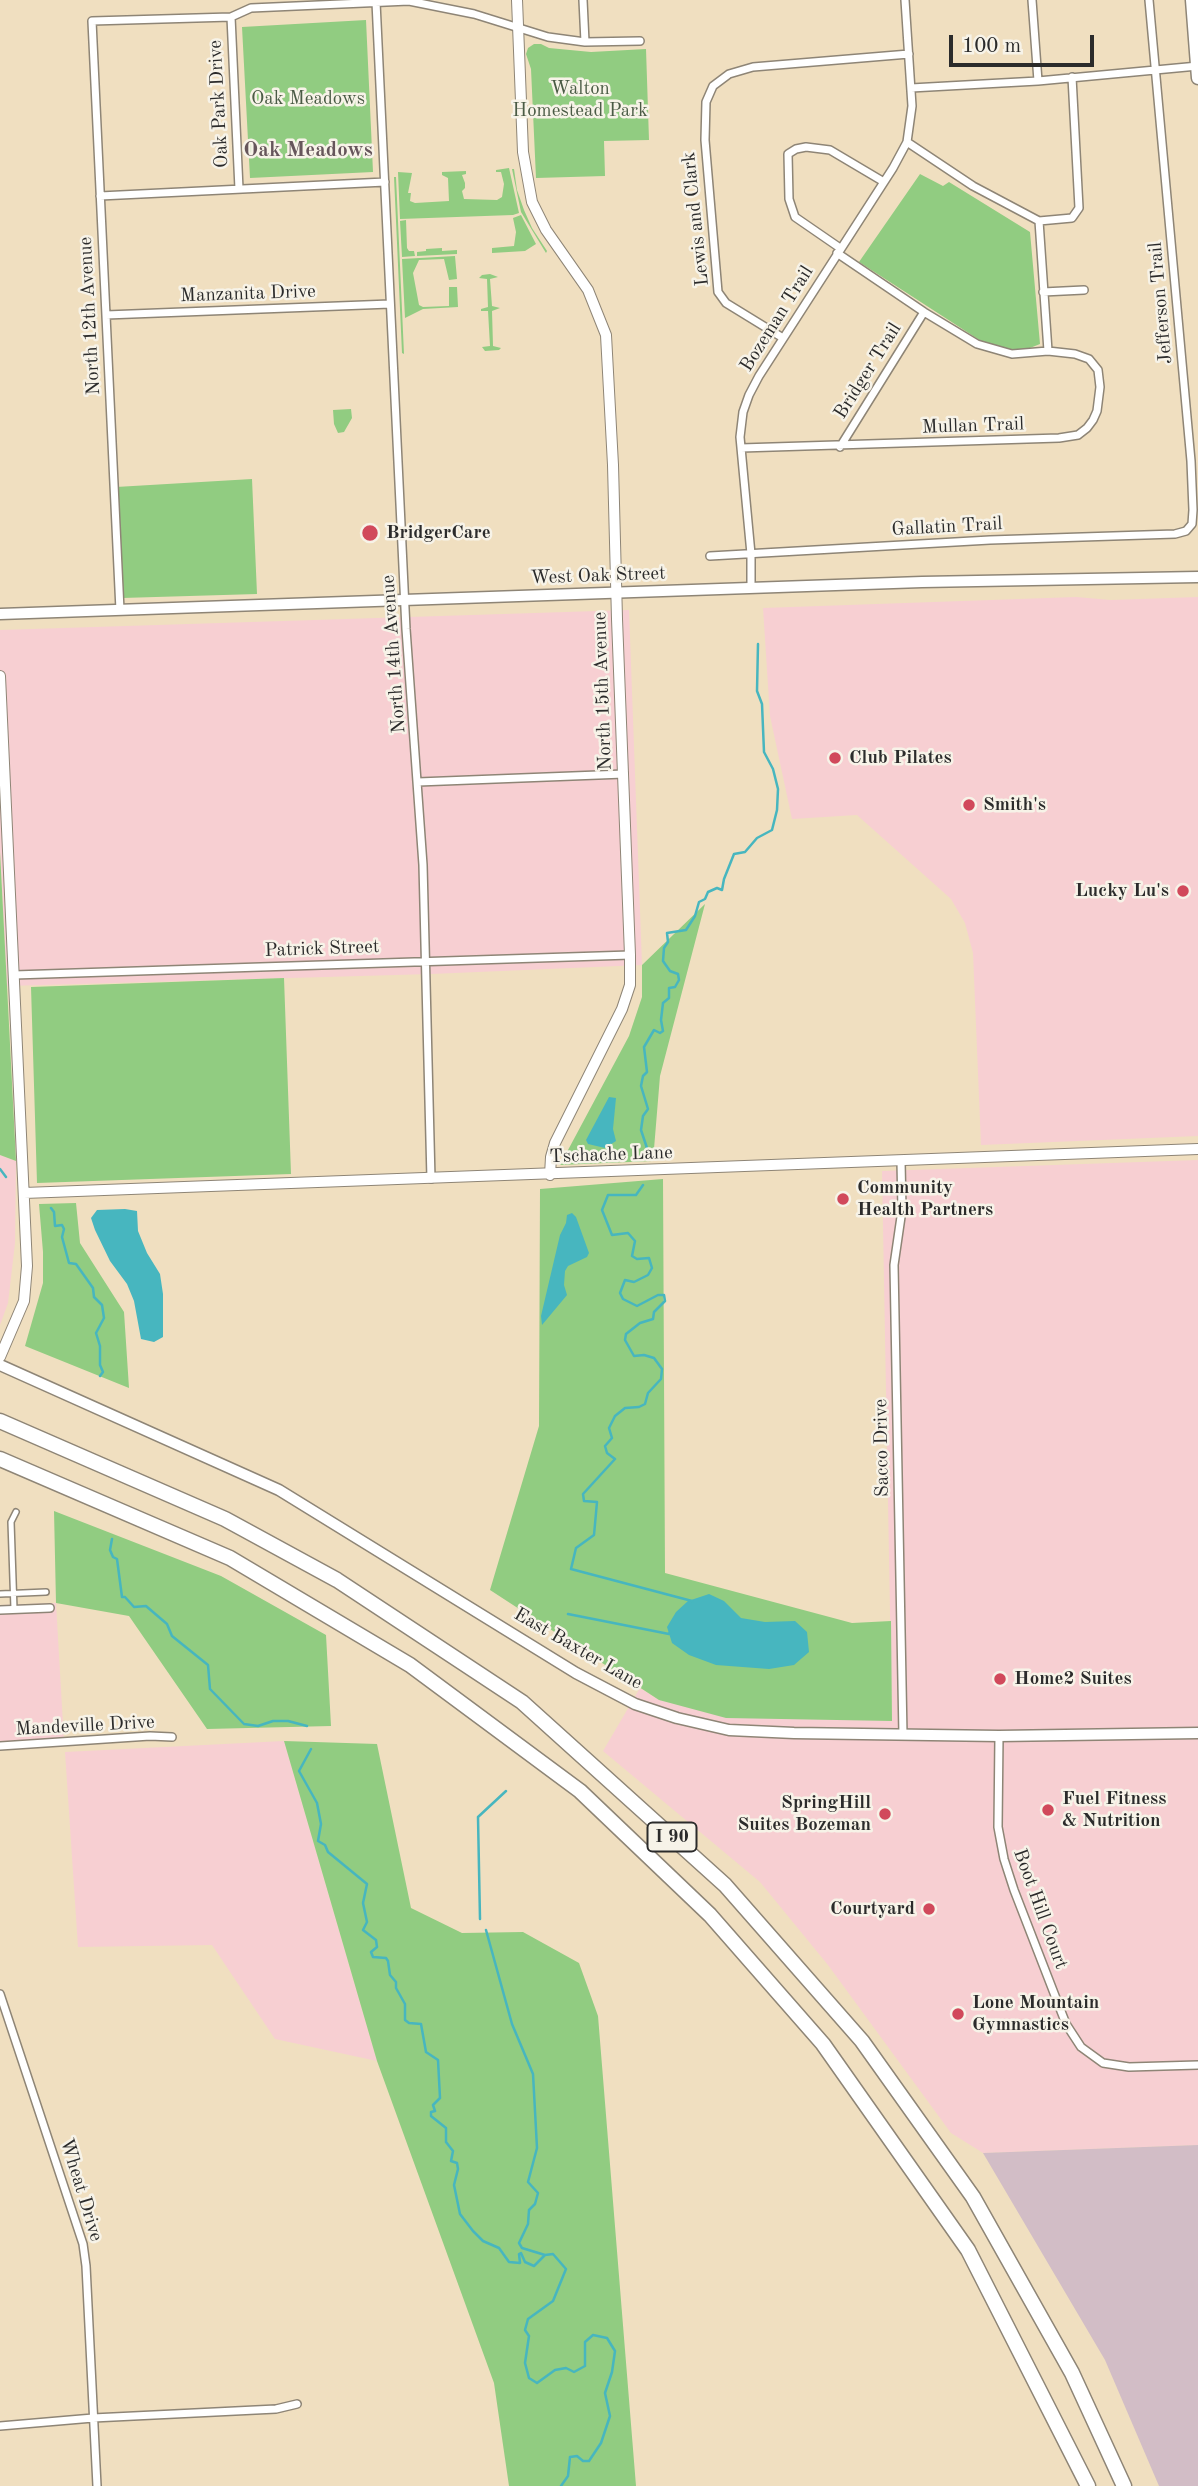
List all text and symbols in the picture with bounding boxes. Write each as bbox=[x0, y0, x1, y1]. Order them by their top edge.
scale bar bbox=[953, 21, 1098, 65]
text: 100 m bbox=[962, 36, 1021, 57]
street label: Oak Park Drive bbox=[204, 39, 234, 169]
park label: Walton Homestead Park bbox=[512, 78, 648, 122]
park label: Oak Meadows bbox=[251, 88, 365, 110]
district label: Oak Meadows bbox=[243, 137, 373, 163]
street label: Lewis and Clark bbox=[678, 151, 714, 287]
street label: North 12th Avenue bbox=[74, 236, 106, 396]
street label: Jefferson Trail bbox=[1144, 241, 1178, 365]
street label: Bozeman Trail bbox=[735, 262, 819, 376]
street label: Manzanita Drive bbox=[180, 280, 316, 308]
street label: Bridger Trail bbox=[829, 319, 907, 423]
street label: Mullan Trail bbox=[921, 413, 1025, 439]
street label: Gallatin Trail bbox=[891, 513, 1003, 541]
place label: BridgerCare bbox=[386, 522, 491, 544]
marker: BridgerCare bbox=[360, 523, 380, 543]
street label: West Oak Street bbox=[530, 562, 666, 590]
street label: North 14th Avenue bbox=[377, 574, 411, 734]
street label: North 15th Avenue bbox=[589, 611, 617, 771]
place label: Club Pilates bbox=[849, 747, 952, 769]
marker: Club Pilates bbox=[827, 750, 843, 766]
place label: Smith's bbox=[983, 794, 1046, 816]
marker: Smith's bbox=[961, 797, 977, 813]
place label: Lucky Lu's bbox=[1075, 880, 1169, 902]
marker: Lucky Lu's bbox=[1175, 883, 1191, 899]
street label: Patrick Street bbox=[264, 936, 380, 962]
street label: Tschache Lane bbox=[549, 1141, 673, 1169]
place label: Community Health Partners bbox=[857, 1177, 993, 1221]
marker: Community Health Partners bbox=[835, 1191, 851, 1207]
street label: Sacco Drive bbox=[870, 1399, 894, 1497]
street label: East Baxter Lane bbox=[510, 1603, 646, 1695]
place label: Home2 Suites bbox=[1014, 1668, 1132, 1690]
marker: Home2 Suites bbox=[992, 1671, 1008, 1687]
street label: Mandeville Drive bbox=[15, 1711, 155, 1741]
place label: Fuel Fitness & Nutrition bbox=[1062, 1788, 1166, 1832]
place label: SpringHill Suites Bozeman bbox=[738, 1792, 871, 1836]
marker: Fuel Fitness & Nutrition bbox=[1040, 1802, 1056, 1818]
marker: SpringHill Suites Bozeman bbox=[877, 1806, 893, 1822]
road number: I 90 bbox=[648, 1823, 696, 1852]
street label: Boot Hill Court bbox=[1008, 1846, 1072, 1972]
place label: Courtyard bbox=[830, 1898, 915, 1920]
marker: Courtyard bbox=[921, 1901, 937, 1917]
place label: Lone Mountain Gymnastics bbox=[972, 1992, 1099, 2036]
marker: Lone Mountain Gymnastics bbox=[950, 2006, 966, 2022]
street label: Wheat Drive bbox=[55, 2136, 107, 2244]

